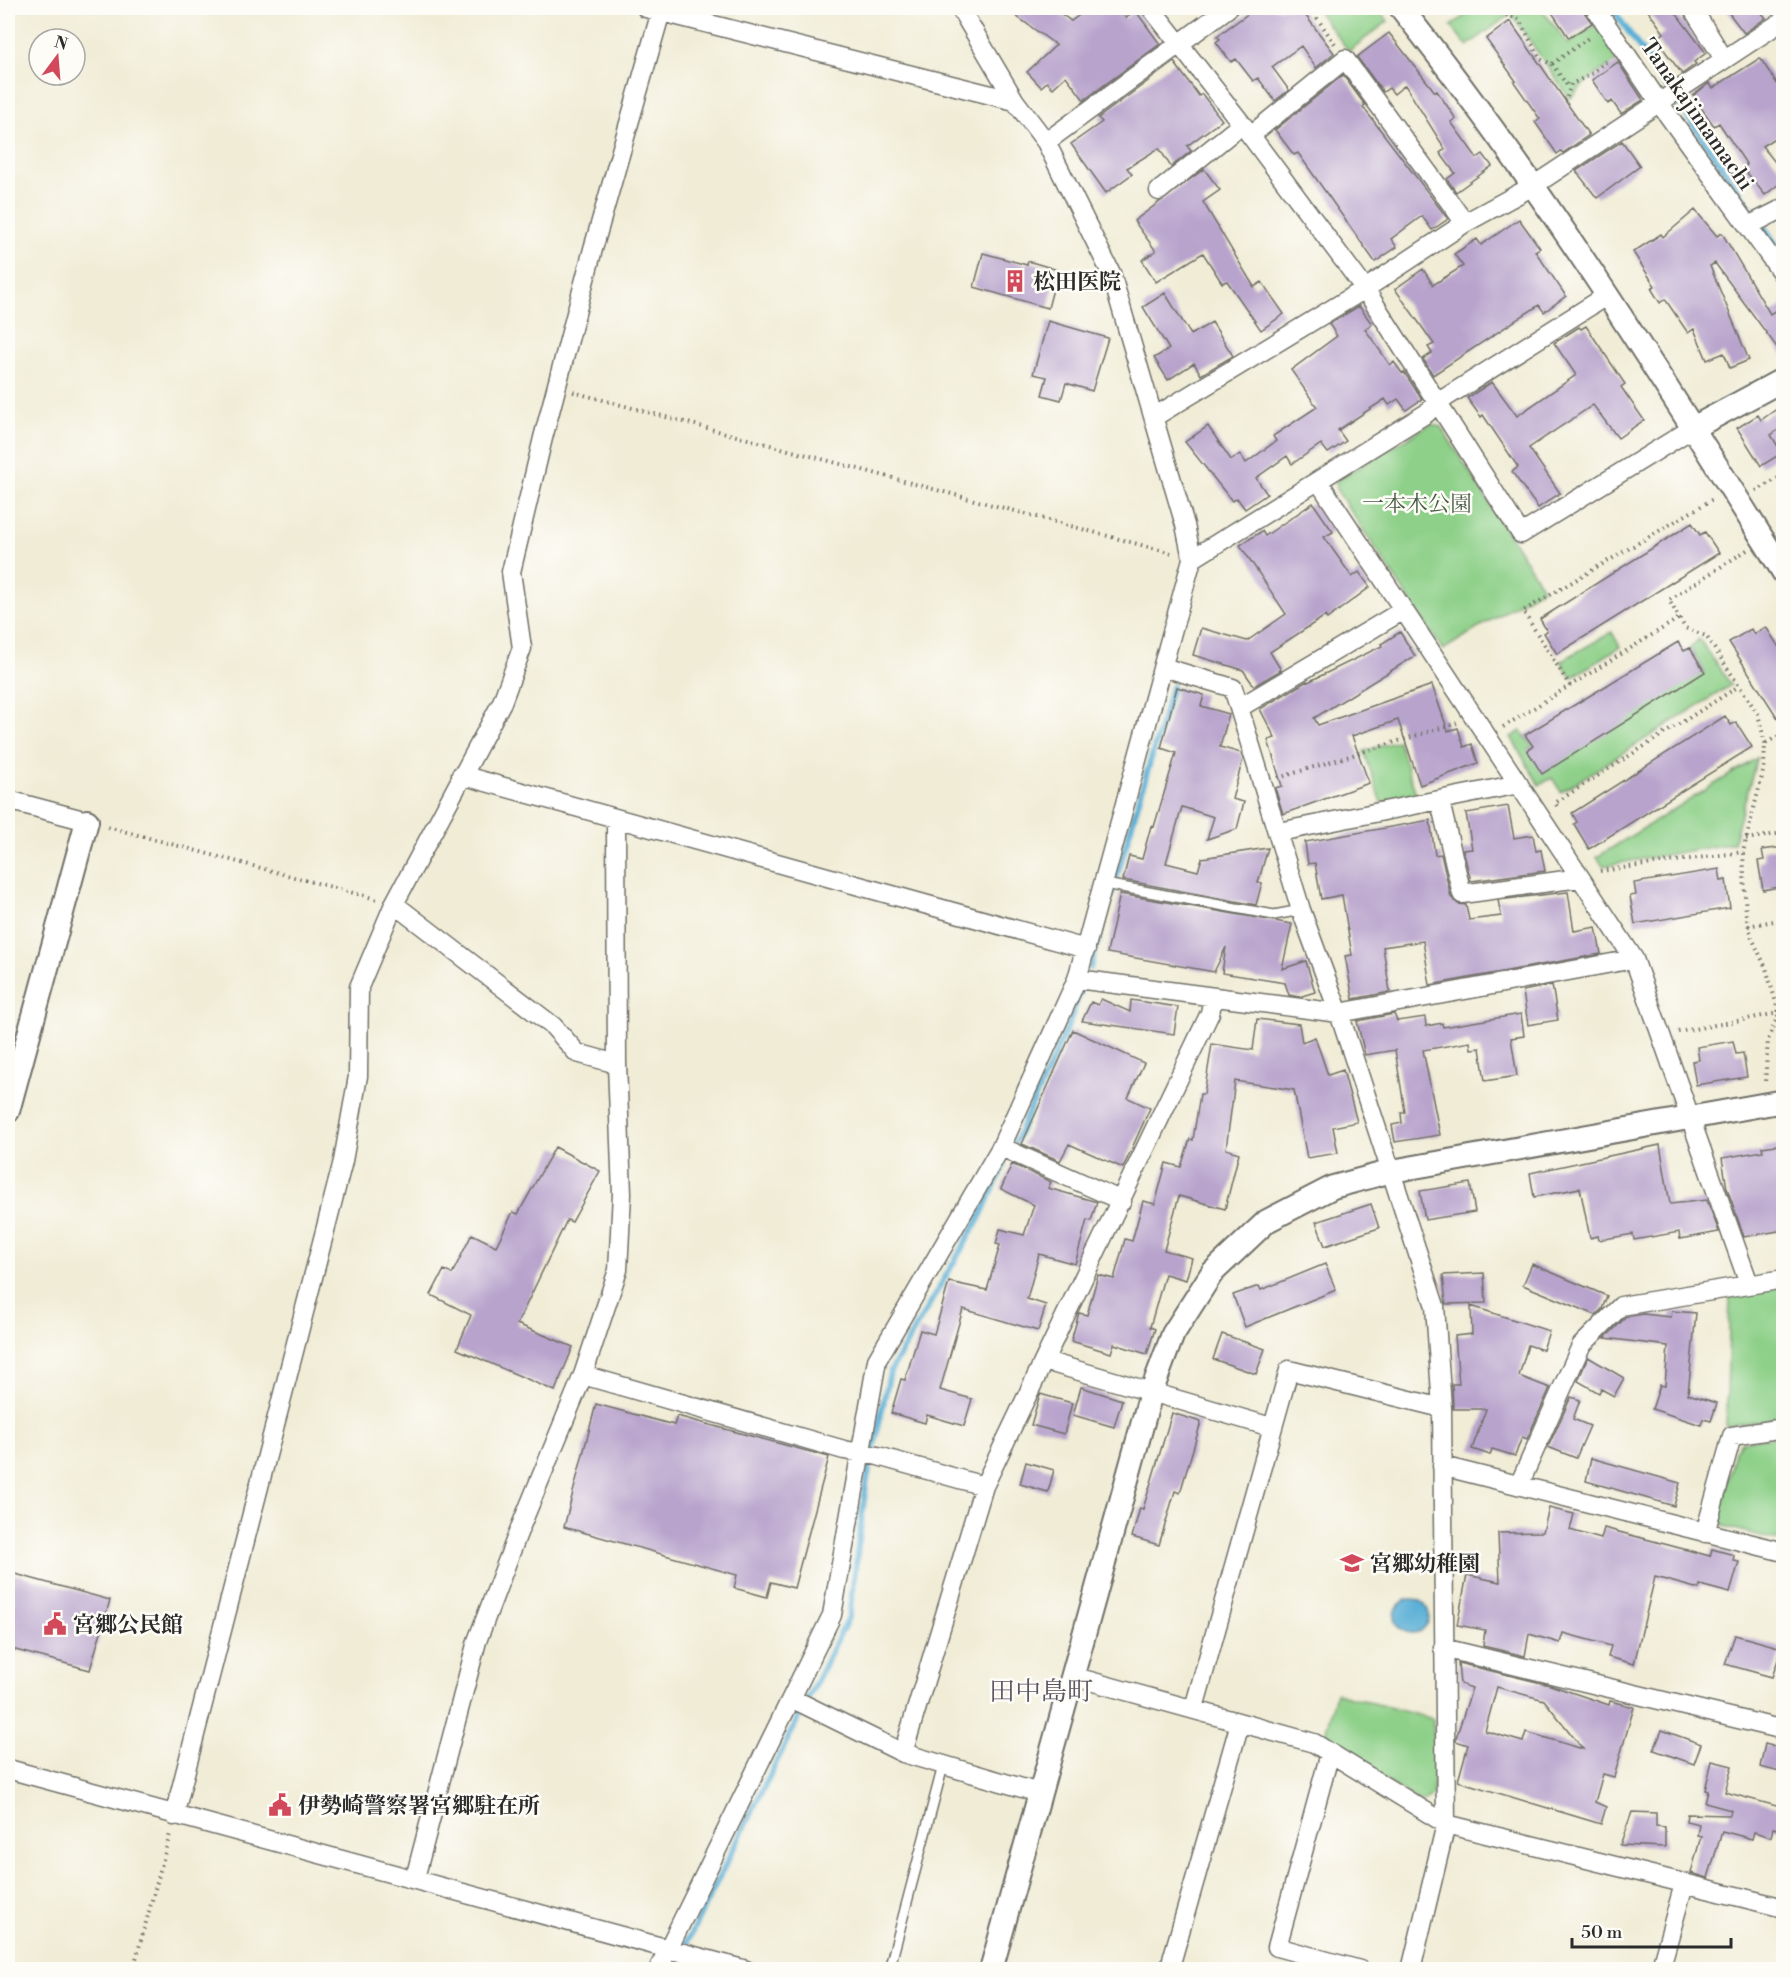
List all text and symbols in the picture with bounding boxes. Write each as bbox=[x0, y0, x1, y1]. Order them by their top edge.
north arrow bbox=[27, 27, 87, 87]
text: N bbox=[52, 32, 70, 55]
street label: Tanakajimamachi bbox=[1634, 34, 1759, 196]
building icon: 松田医院 bbox=[1002, 268, 1028, 294]
place label: 松田医院 bbox=[1033, 269, 1121, 296]
park label: 一本木公園 bbox=[1362, 491, 1472, 518]
school or university icon: 宮郷幼稚園 bbox=[1339, 1550, 1365, 1576]
place label: 宮郷幼稚園 bbox=[1370, 1551, 1480, 1578]
public building icon: 宮郷公民館 bbox=[42, 1611, 68, 1637]
place label: 宮郷公民館 bbox=[73, 1612, 183, 1639]
district label: 田中島町 bbox=[989, 1676, 1093, 1708]
public building icon: 伊勢崎警察署宮郷駐在所 bbox=[267, 1792, 293, 1818]
place label: 伊勢崎警察署宮郷駐在所 bbox=[298, 1793, 540, 1820]
scale bar bbox=[1572, 1911, 1731, 1949]
text: 50 m bbox=[1581, 1921, 1623, 1944]

